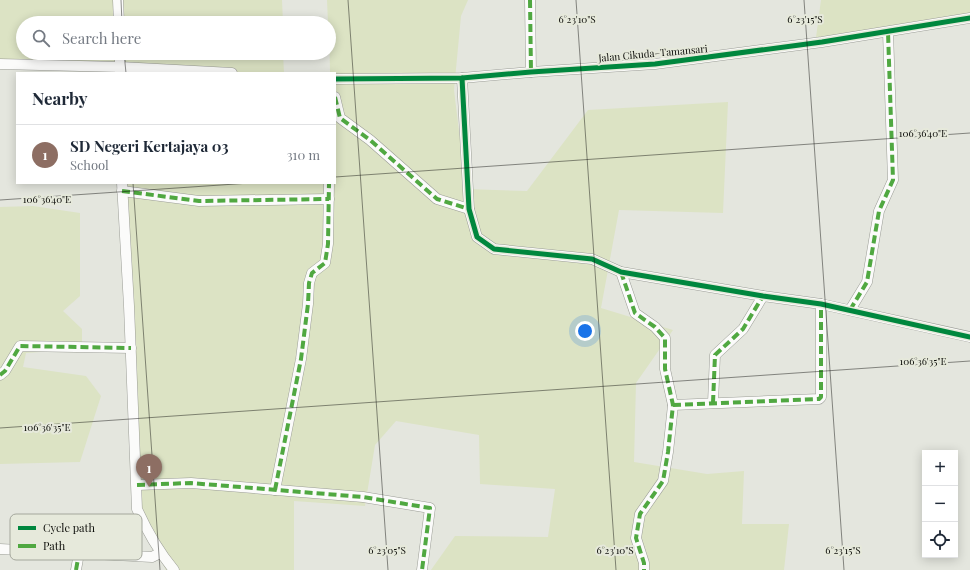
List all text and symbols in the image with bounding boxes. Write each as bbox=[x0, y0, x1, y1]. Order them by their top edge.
text: 6°23'10"S bbox=[558, 12, 596, 26]
text: 6°23'15"S bbox=[787, 12, 823, 26]
search box bbox=[16, 16, 336, 60]
icon: search bbox=[30, 27, 52, 49]
text: Search here bbox=[62, 28, 141, 48]
street label: Jalan Cikuda–Tamansari bbox=[597, 41, 708, 65]
text: Nearby bbox=[32, 87, 87, 109]
text: 106°36'40"E bbox=[899, 126, 947, 140]
text: SD Negeri Kertajaya 03 bbox=[70, 136, 229, 156]
text: 1 bbox=[43, 146, 47, 163]
text: 310 m bbox=[287, 146, 320, 163]
text: School bbox=[70, 156, 109, 173]
text: 106°36'40"E bbox=[23, 192, 71, 206]
your location bbox=[575, 321, 595, 341]
text: 106°36'35"E bbox=[900, 354, 947, 368]
text: 106°36'35"E bbox=[24, 420, 71, 434]
map controls bbox=[922, 450, 958, 558]
button: + bbox=[922, 450, 958, 486]
pin: 1 bbox=[136, 454, 162, 487]
button: − bbox=[922, 486, 958, 522]
legend bbox=[10, 514, 142, 560]
text: Cycle path bbox=[43, 520, 95, 535]
button: locate bbox=[922, 522, 958, 558]
text: Path bbox=[43, 538, 66, 553]
text: 6°23'05"S bbox=[368, 543, 406, 557]
text: 6°23'10"S bbox=[596, 543, 634, 557]
text: 6°23'15"S bbox=[825, 543, 861, 557]

